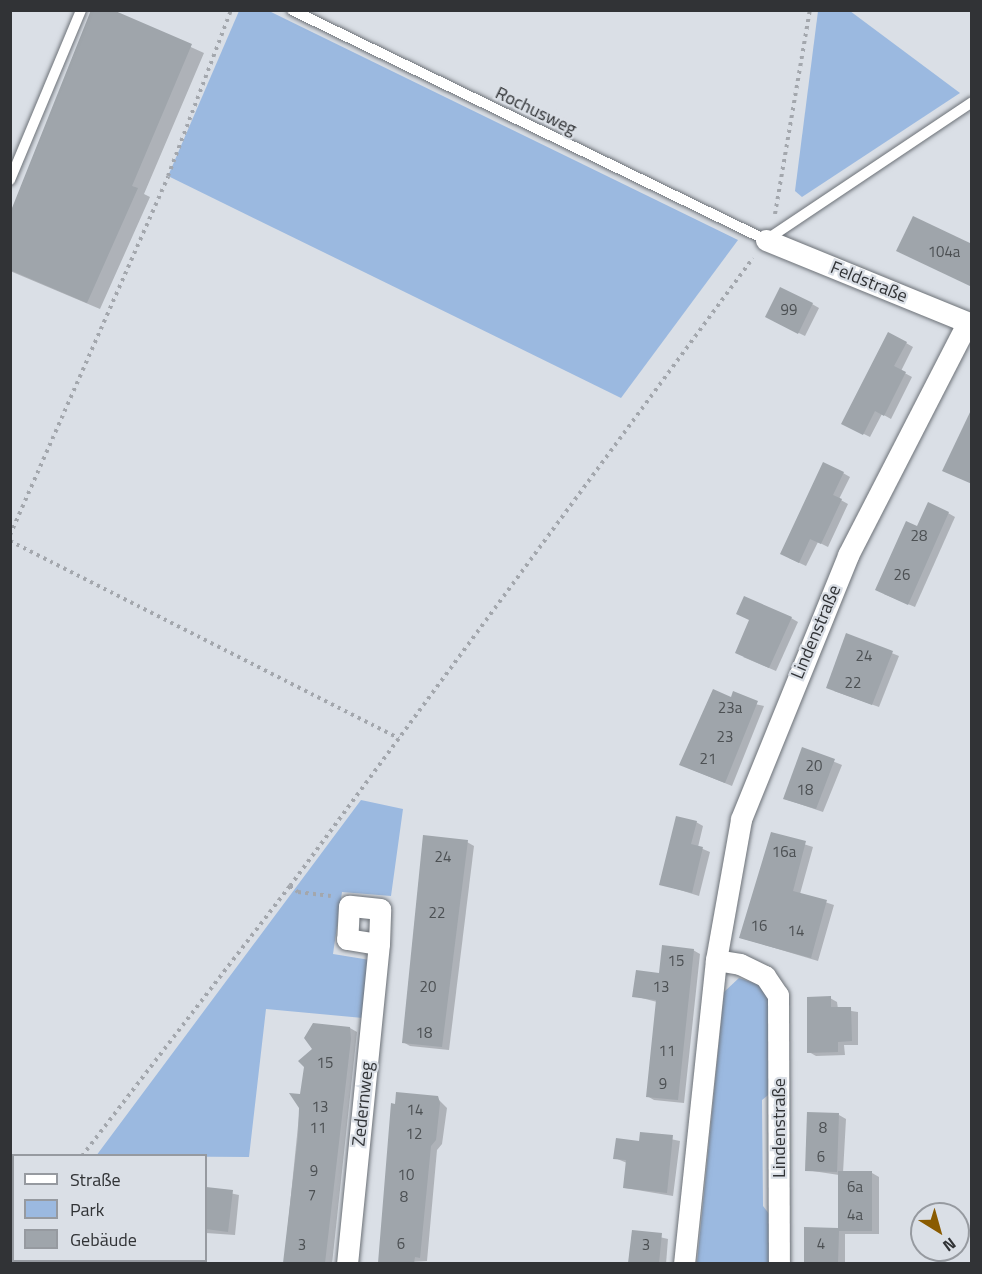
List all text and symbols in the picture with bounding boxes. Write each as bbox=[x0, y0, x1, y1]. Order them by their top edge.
street label: Rochusweg bbox=[492, 82, 580, 140]
house number: 104a bbox=[928, 243, 960, 261]
street label: Feldstraße bbox=[827, 257, 911, 307]
house number: 99 bbox=[781, 301, 797, 319]
house number: 28 bbox=[911, 527, 927, 545]
house number: 26 bbox=[894, 566, 910, 584]
street label: Lindenstraße bbox=[787, 582, 845, 682]
house number: 24 bbox=[856, 647, 872, 665]
house number: 22 bbox=[845, 674, 861, 692]
house number: 23a bbox=[718, 699, 742, 717]
house number: 23 bbox=[717, 728, 733, 746]
house number: 21 bbox=[700, 750, 716, 768]
house number: 20 bbox=[806, 757, 822, 775]
house number: 18 bbox=[797, 781, 813, 799]
house number: 16a bbox=[772, 843, 796, 861]
house number: 24 bbox=[435, 848, 451, 866]
house number: 22 bbox=[429, 904, 445, 922]
house number: 16 bbox=[751, 917, 767, 935]
house number: 14 bbox=[788, 922, 804, 940]
house number: 15 bbox=[668, 952, 684, 970]
house number: 20 bbox=[420, 978, 436, 996]
house number: 13 bbox=[653, 978, 669, 996]
house number: 18 bbox=[416, 1024, 432, 1042]
house number: 11 bbox=[659, 1042, 675, 1060]
house number: 15 bbox=[317, 1054, 333, 1072]
street label: Zedernweg bbox=[348, 1061, 378, 1147]
house number: 9 bbox=[659, 1075, 667, 1093]
street label: Lindenstraße bbox=[768, 1078, 790, 1178]
house number: 13 bbox=[312, 1098, 328, 1116]
house number: 14 bbox=[407, 1101, 423, 1119]
house number: 11 bbox=[310, 1119, 326, 1137]
house number: 8 bbox=[819, 1119, 827, 1137]
house number: 12 bbox=[406, 1125, 422, 1143]
house number: 6 bbox=[817, 1148, 825, 1166]
legend bbox=[12, 1154, 207, 1262]
house number: 9 bbox=[310, 1162, 318, 1180]
text: Straße bbox=[70, 1166, 121, 1193]
house number: 10 bbox=[398, 1166, 414, 1184]
house number: 6a bbox=[847, 1178, 863, 1196]
house number: 7 bbox=[308, 1186, 316, 1204]
house number: 8 bbox=[400, 1188, 408, 1206]
text: Park bbox=[70, 1196, 104, 1223]
north arrow bbox=[910, 1202, 970, 1262]
house number: 4a bbox=[847, 1206, 863, 1224]
text: Gebäude bbox=[70, 1226, 137, 1253]
text: N bbox=[938, 1232, 961, 1258]
house number: 6 bbox=[397, 1235, 405, 1253]
house number: 4 bbox=[817, 1235, 825, 1253]
house number: 3 bbox=[298, 1236, 306, 1254]
house number: 3 bbox=[642, 1236, 650, 1254]

